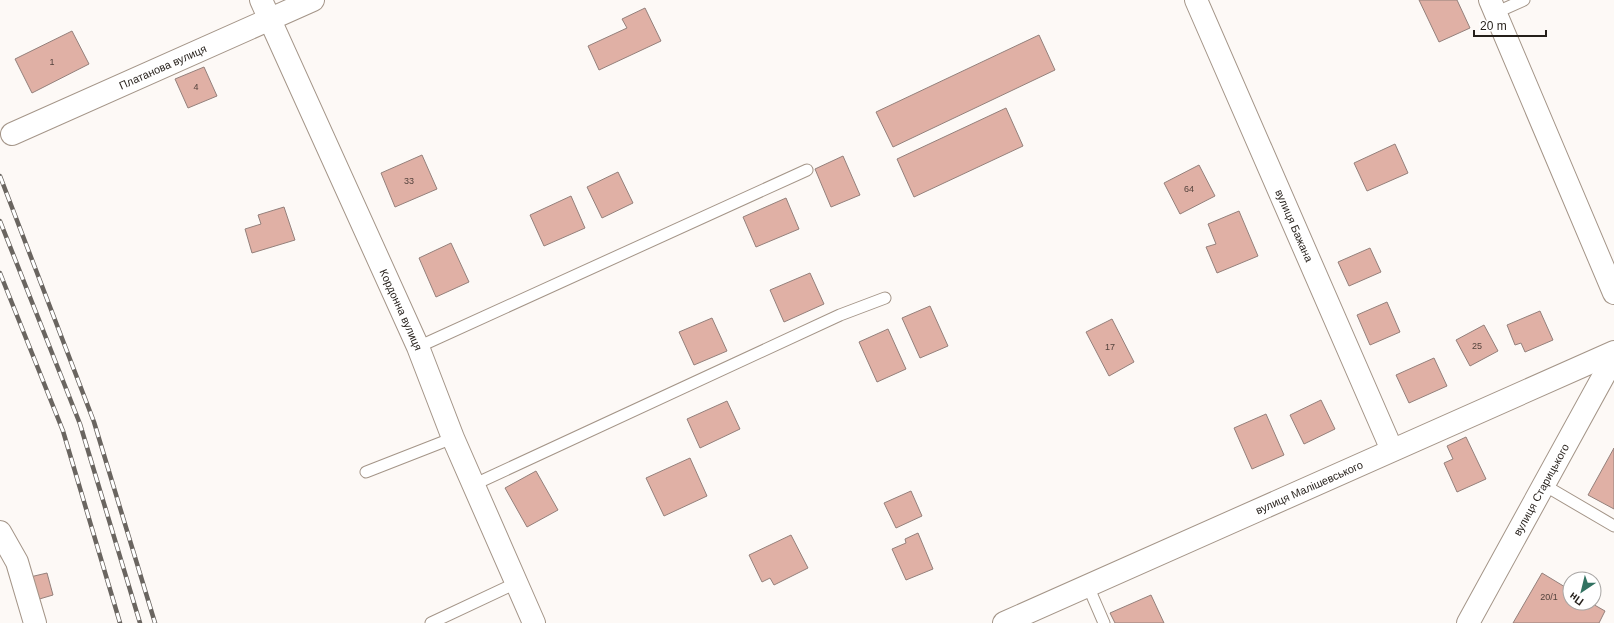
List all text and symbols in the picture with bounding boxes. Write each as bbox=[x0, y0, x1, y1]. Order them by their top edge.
scale bar bbox=[1474, 12, 1546, 38]
text: 20 m bbox=[1480, 19, 1507, 33]
street label: Платанова вулиця bbox=[117, 42, 208, 92]
house number: 1 bbox=[49, 57, 55, 67]
house number: 4 bbox=[193, 82, 199, 92]
house number: 33 bbox=[404, 176, 414, 186]
house number: 64 bbox=[1184, 184, 1194, 194]
street label: вулиця Бажана bbox=[1273, 187, 1316, 264]
street label: Кордонна вулиця bbox=[378, 267, 425, 352]
house number: 25 bbox=[1472, 341, 1482, 351]
house number: 17 bbox=[1105, 342, 1115, 352]
street label: вулиця Старицького bbox=[1511, 442, 1571, 538]
street label: вулиця Малішевського bbox=[1254, 458, 1365, 516]
north arrow bbox=[1562, 571, 1602, 611]
text: Пн bbox=[1567, 590, 1586, 608]
house number: 20/1 bbox=[1540, 592, 1558, 602]

